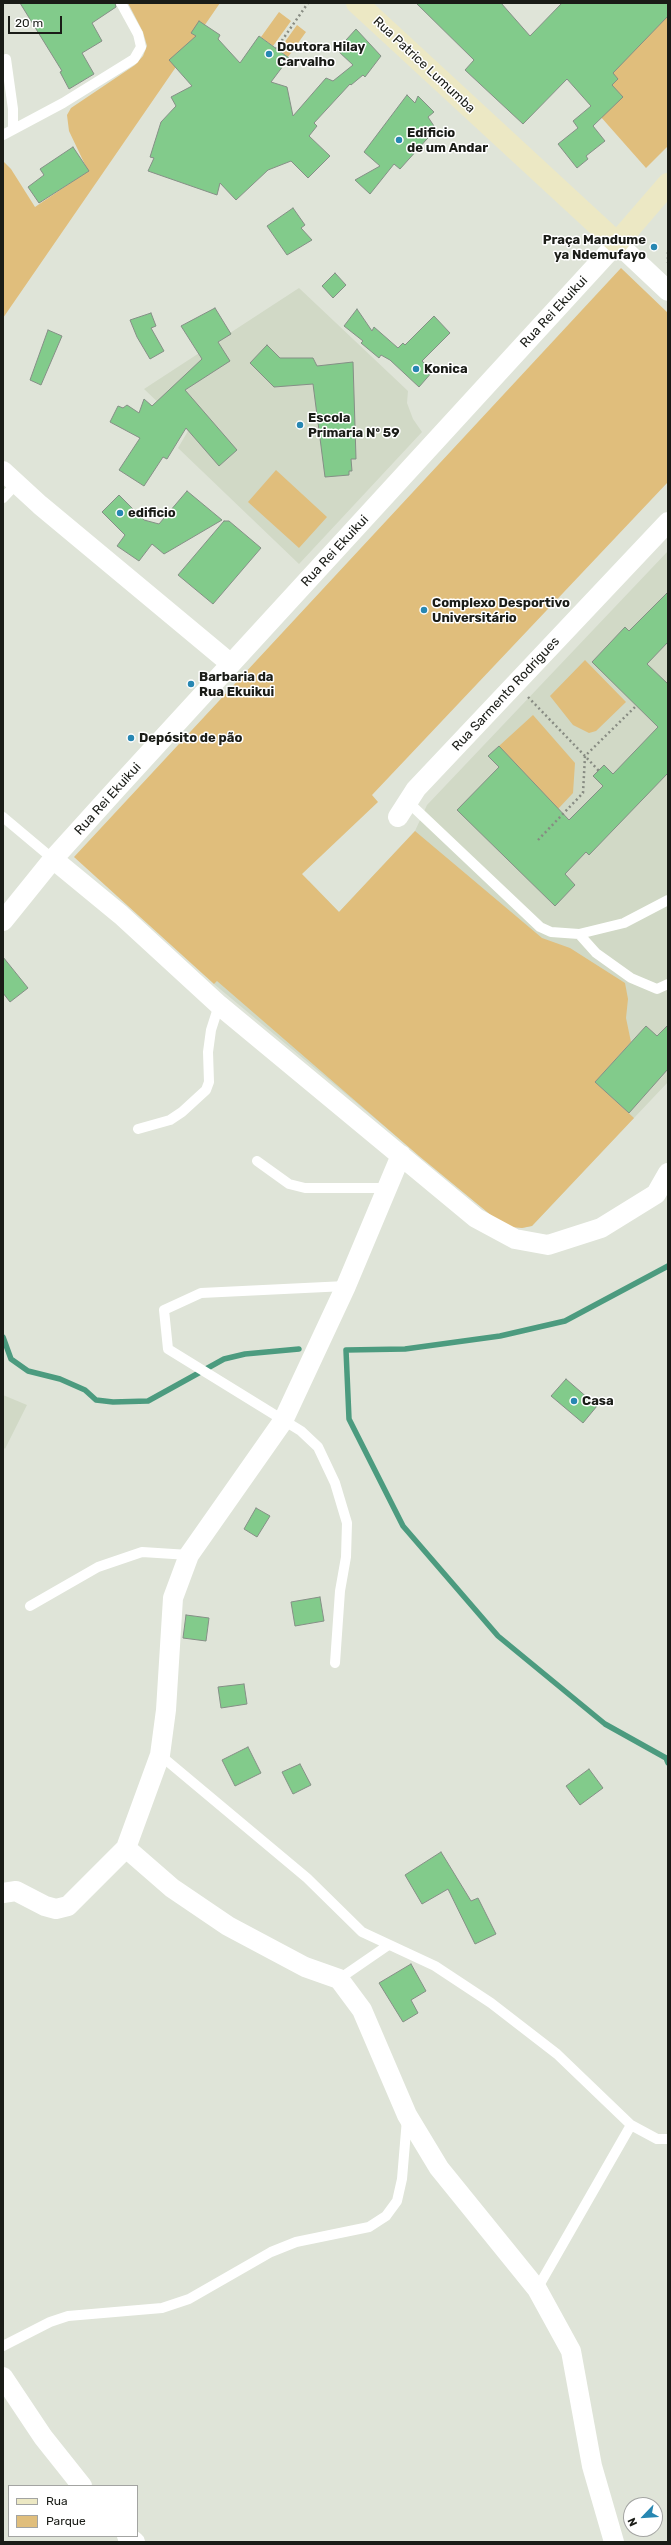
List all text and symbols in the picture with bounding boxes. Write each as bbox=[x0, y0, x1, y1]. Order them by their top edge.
scale bar bbox=[10, 8, 64, 34]
street label: Rua Patrice Lumumba bbox=[370, 14, 478, 116]
text: 20 m bbox=[15, 16, 43, 30]
place label: Doutora Hilay Carvalho bbox=[277, 39, 365, 70]
marker: Doutora Hilay Carvalho bbox=[264, 49, 274, 59]
place label: Edificio de um Andar bbox=[407, 125, 488, 156]
marker: Edificio de um Andar bbox=[394, 135, 404, 145]
place label: Praça Mandume ya Ndemufayo bbox=[543, 232, 646, 263]
marker: Praça Mandume ya Ndemufayo bbox=[649, 242, 659, 252]
street label: Rua Rei Ekuikui bbox=[517, 273, 591, 351]
place label: Konica bbox=[424, 361, 468, 377]
marker: Konica bbox=[411, 364, 421, 374]
place label: Escola Primaria Nº 59 bbox=[308, 410, 399, 441]
marker: Escola Primaria Nº 59 bbox=[295, 420, 305, 430]
place label: edificio bbox=[128, 505, 176, 521]
marker: edificio bbox=[115, 508, 125, 518]
street label: Rua Rei Ekuikui bbox=[298, 512, 372, 590]
place label: Complexo Desportivo Universitário bbox=[432, 595, 570, 626]
marker: Complexo Desportivo Universitário bbox=[419, 605, 429, 615]
street label: Rua Sarmento Rodrigues bbox=[449, 634, 563, 754]
place label: Barbaria da Rua Ekuikui bbox=[199, 669, 274, 700]
marker: Barbaria da Rua Ekuikui bbox=[186, 679, 196, 689]
place label: Depósito de pão bbox=[139, 730, 242, 746]
marker: Depósito de pão bbox=[126, 733, 136, 743]
street label: Rua Rei Ekuikui bbox=[71, 760, 145, 838]
place label: Casa bbox=[582, 1393, 614, 1409]
marker: Casa bbox=[569, 1396, 579, 1406]
legend bbox=[8, 2485, 138, 2537]
text: Rua bbox=[46, 2494, 68, 2508]
north arrow bbox=[623, 2497, 663, 2537]
text: Parque bbox=[46, 2514, 86, 2528]
text: N bbox=[625, 2516, 640, 2528]

